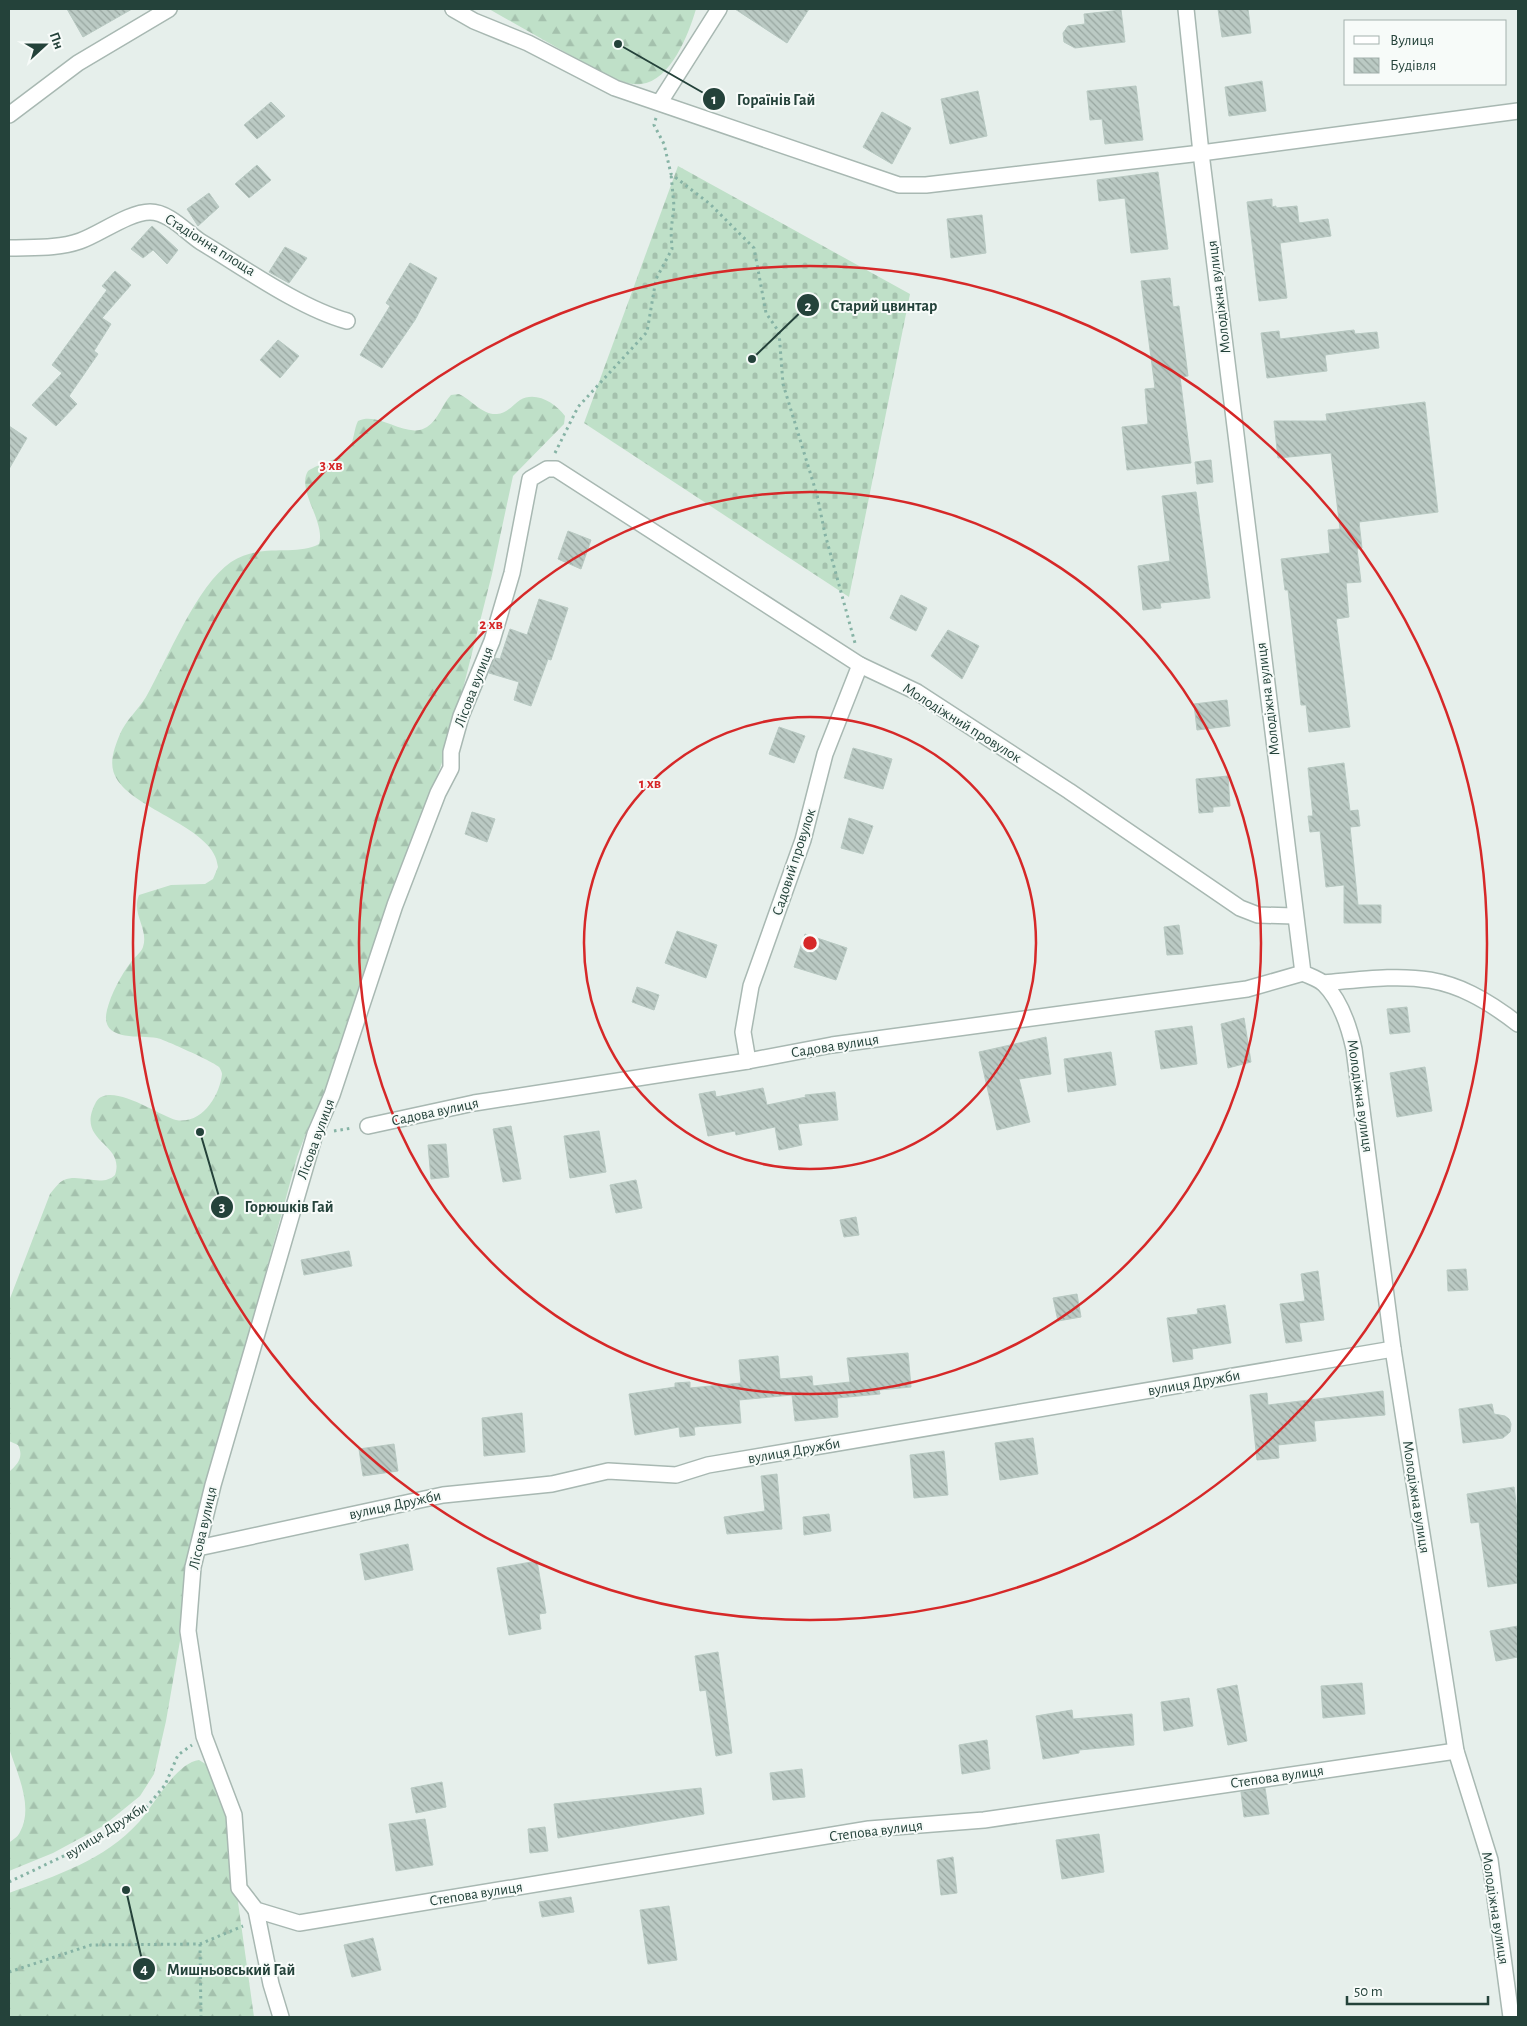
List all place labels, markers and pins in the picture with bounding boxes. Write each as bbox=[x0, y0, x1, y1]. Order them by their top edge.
callout: Гораїнів Гай bbox=[701, 83, 825, 114]
callout: Старий цвинтар bbox=[796, 290, 948, 321]
centre of rings bbox=[801, 934, 819, 952]
callout: Горюшків Гай bbox=[210, 1191, 344, 1222]
callout: Мишньовський Гай bbox=[132, 1954, 305, 1985]

